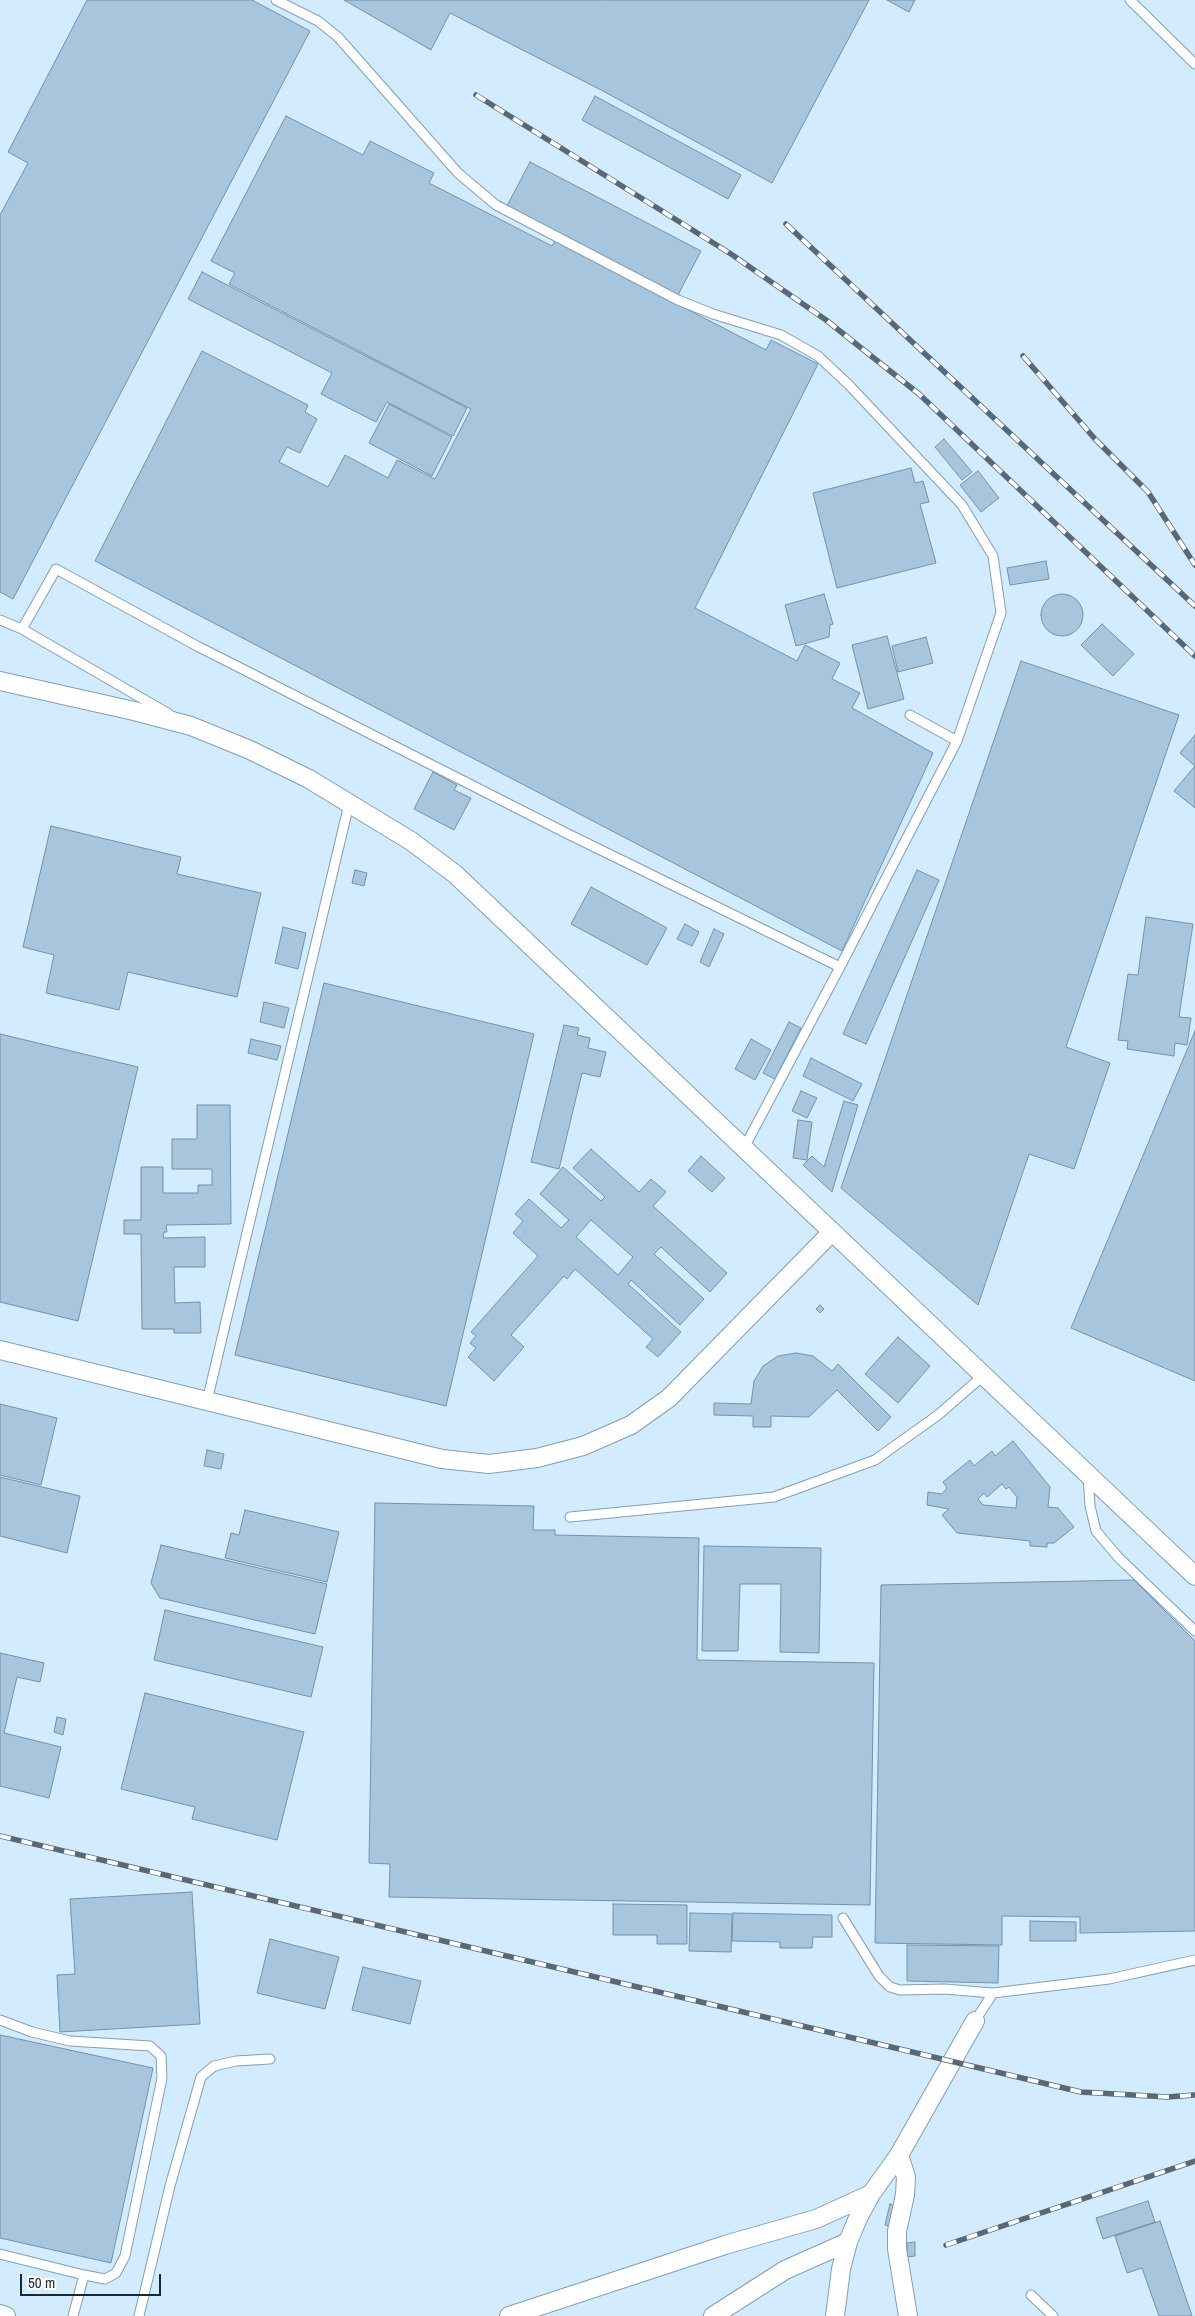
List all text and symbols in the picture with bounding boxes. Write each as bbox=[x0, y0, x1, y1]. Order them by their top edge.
scale bar bbox=[22, 2264, 164, 2296]
text: 50 m bbox=[28, 2272, 55, 2293]

